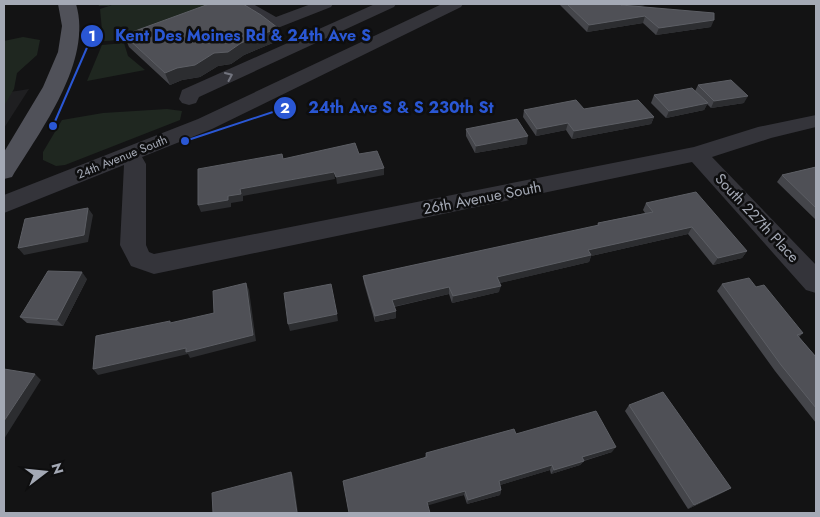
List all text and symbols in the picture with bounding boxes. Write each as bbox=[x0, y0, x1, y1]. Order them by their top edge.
callout: Kent Des Moines Rd & 24th Ave S bbox=[79, 20, 381, 51]
text: Kent Des Moines Rd & 24th Ave S bbox=[115, 24, 371, 47]
text: 1 bbox=[88, 25, 96, 47]
one-way arrow bbox=[224, 72, 233, 82]
callout: 24th Ave S & S 230th St bbox=[273, 92, 503, 123]
text: 24th Ave S & S 230th St bbox=[308, 96, 495, 119]
text: 2 bbox=[280, 97, 290, 119]
street label: 24th Avenue South bbox=[74, 131, 170, 183]
street label: South 227th Place bbox=[710, 168, 804, 268]
street label: 26th Avenue South bbox=[421, 176, 543, 220]
north arrow bbox=[20, 447, 70, 497]
text: N bbox=[46, 460, 69, 477]

